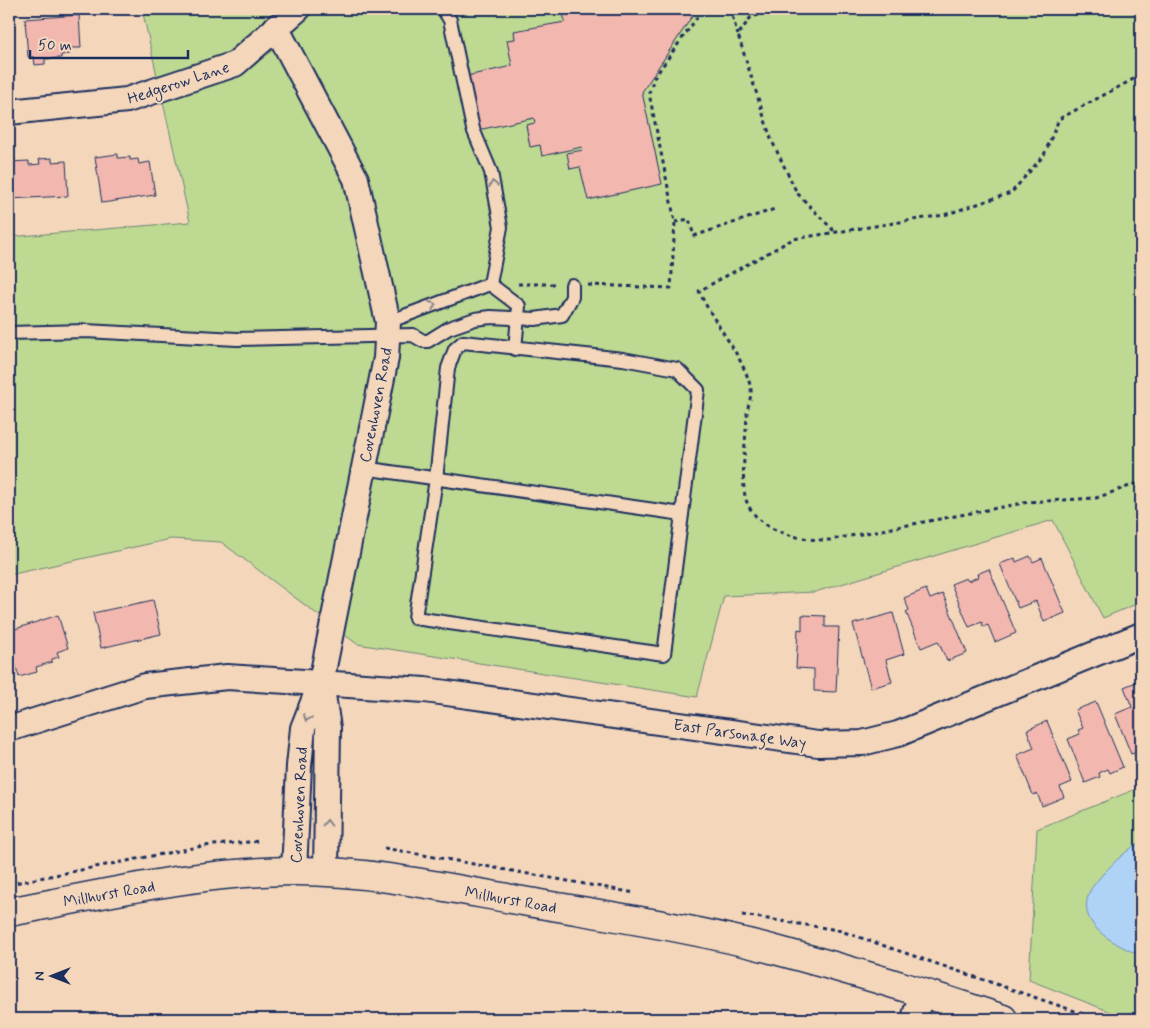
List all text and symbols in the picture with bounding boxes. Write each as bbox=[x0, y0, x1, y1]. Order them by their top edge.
scale bar bbox=[30, 28, 188, 60]
text: 50 m bbox=[38, 36, 72, 56]
street label: Hedgerow Lane bbox=[125, 57, 232, 111]
one-way arrow bbox=[488, 180, 499, 188]
one-way arrow bbox=[428, 301, 437, 311]
street label: Covenhoven Road bbox=[355, 346, 398, 465]
one-way arrow bbox=[303, 713, 313, 721]
street label: East Parsonage Way bbox=[672, 715, 808, 755]
street label: Covenhoven Road bbox=[286, 746, 313, 864]
one-way arrow bbox=[321, 819, 332, 827]
street label: Millhurst Road bbox=[62, 876, 157, 913]
street label: Millhurst Road bbox=[463, 882, 558, 919]
north arrow bbox=[28, 950, 78, 1000]
text: N bbox=[31, 971, 49, 981]

